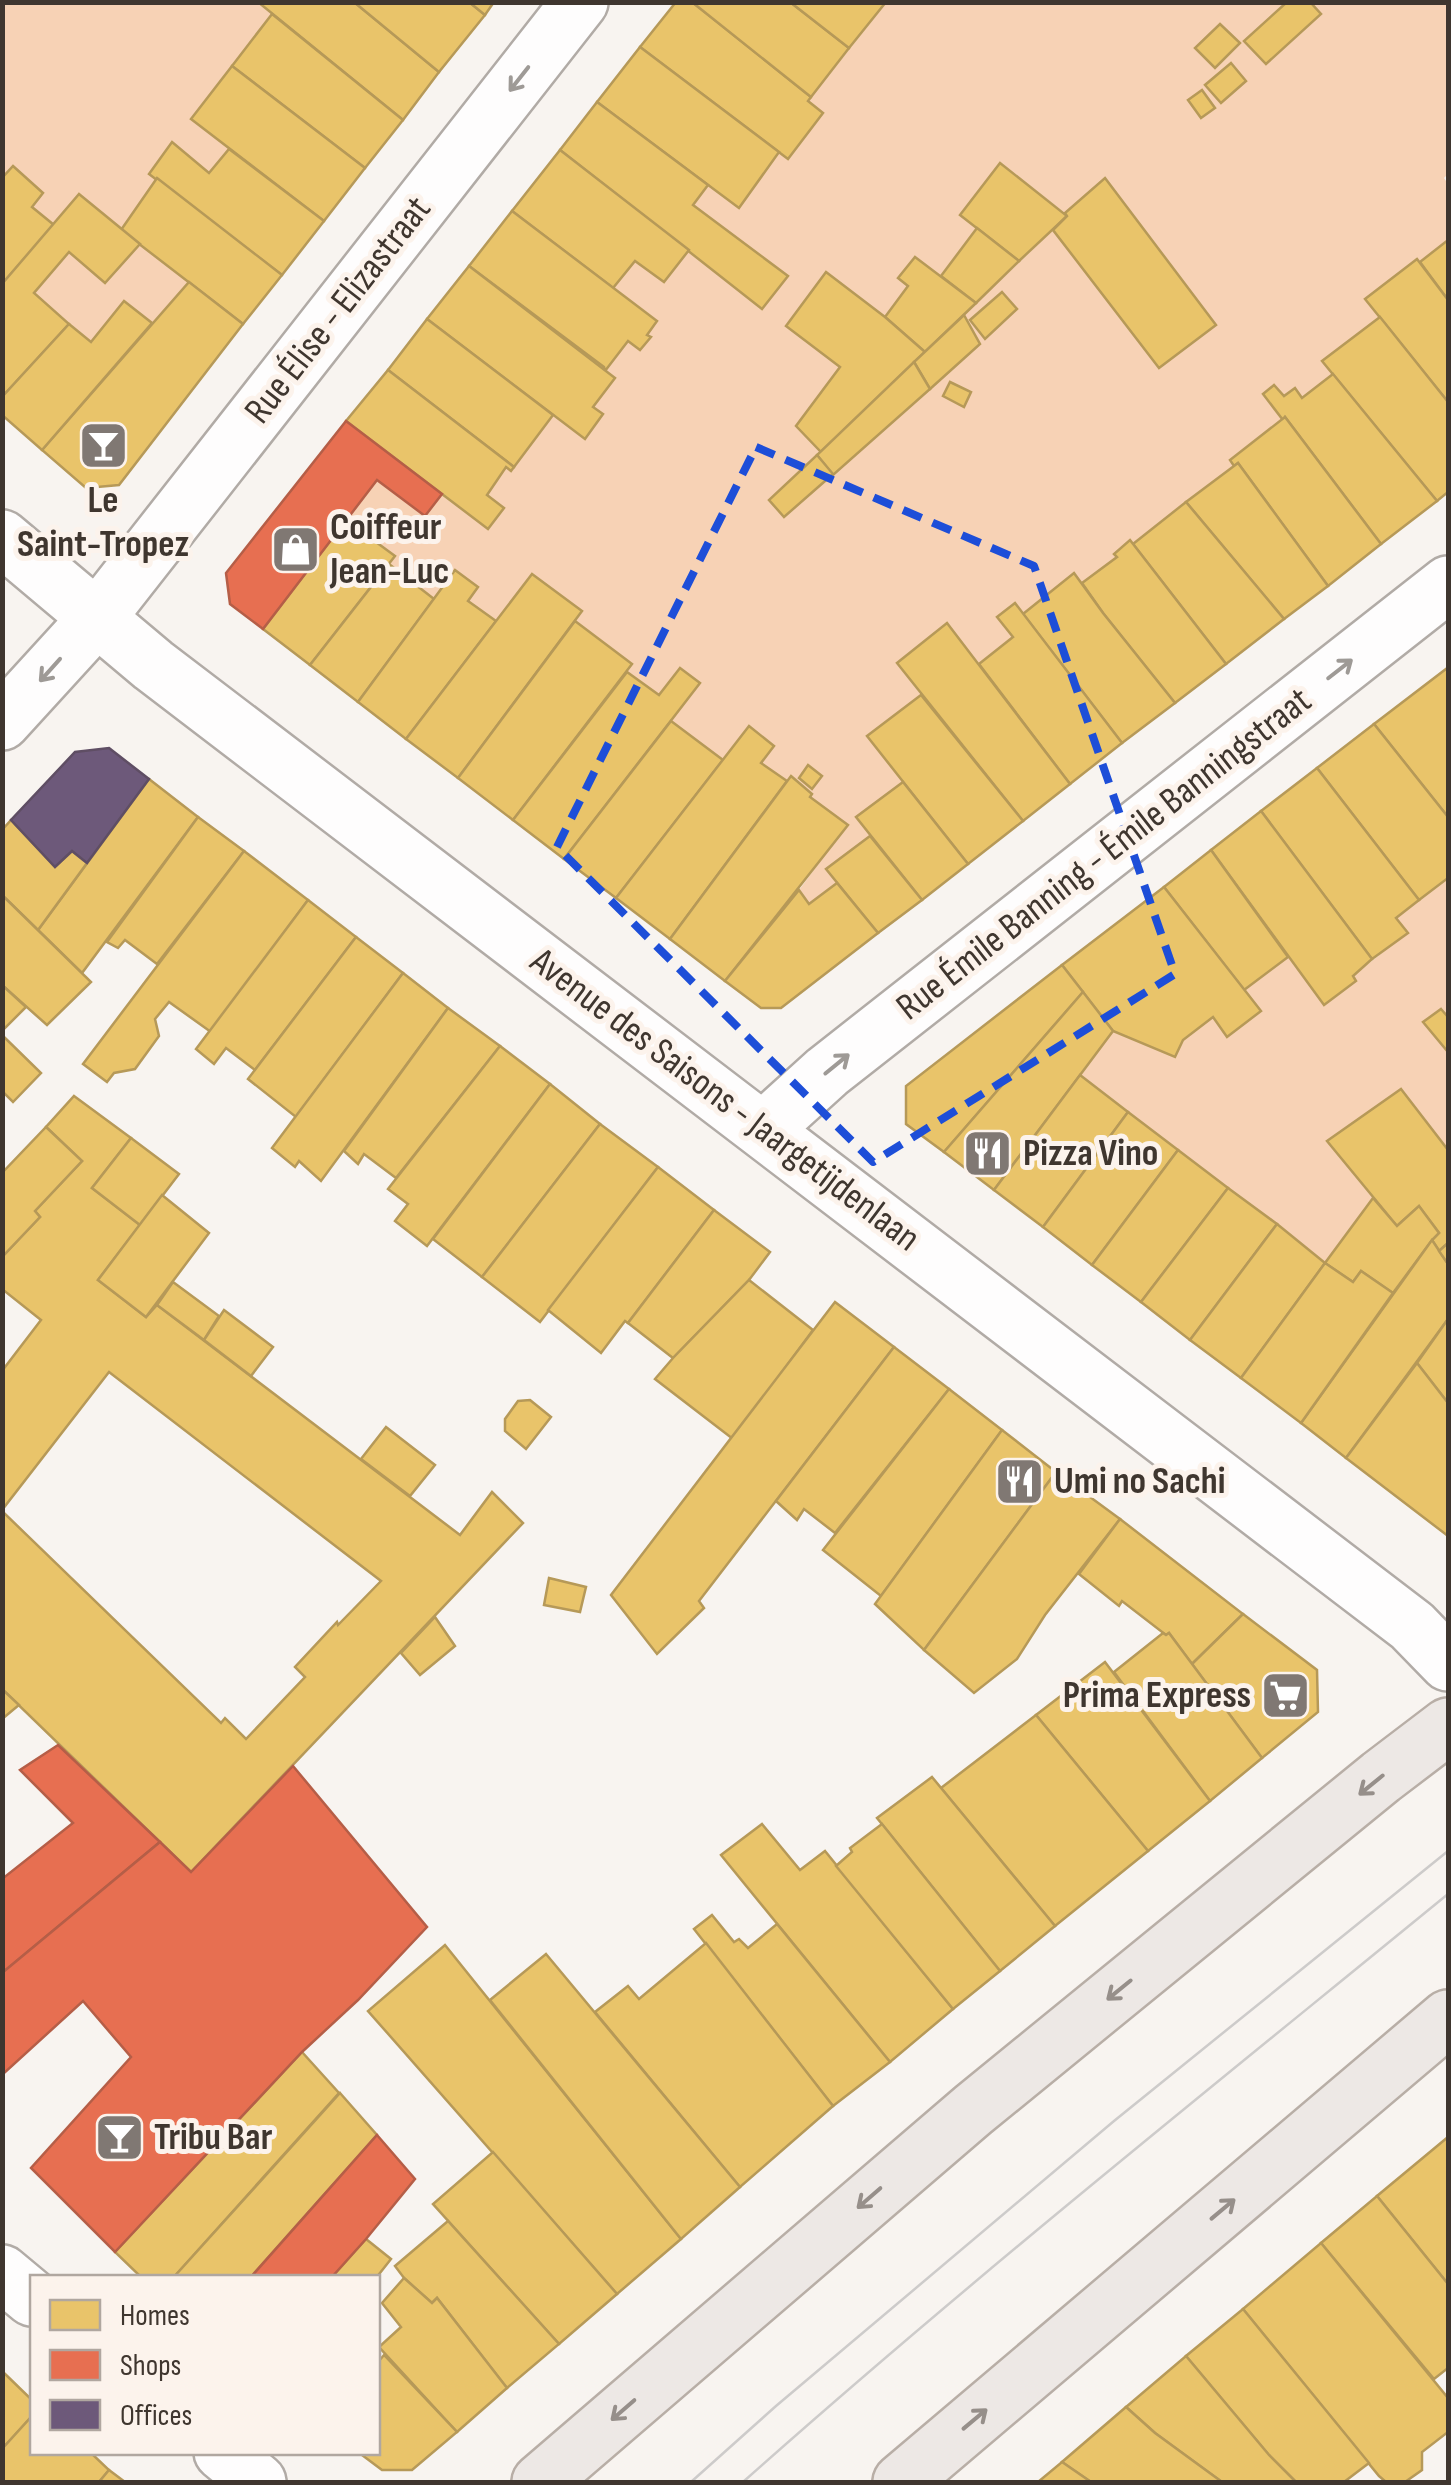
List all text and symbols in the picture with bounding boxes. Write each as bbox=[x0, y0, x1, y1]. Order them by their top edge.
one-way arrow bbox=[509, 65, 530, 92]
street label: Rue Élise - Elizastraat bbox=[235, 188, 441, 432]
bar icon: Le Saint-Tropez bbox=[77, 420, 129, 472]
place label: Le Saint-Tropez bbox=[17, 478, 189, 567]
place label: Coiffeur Jean-Luc bbox=[329, 505, 449, 594]
shop icon: Coiffeur Jean-Luc bbox=[269, 523, 321, 575]
one-way arrow bbox=[39, 657, 62, 682]
one-way arrow bbox=[1326, 659, 1353, 680]
street label: Rue Émile Banning - Émile Banningstraat bbox=[888, 678, 1320, 1030]
street label: Avenue des Saisons - Jaargetijdenlaan bbox=[521, 938, 928, 1261]
one-way arrow bbox=[823, 1053, 849, 1075]
restaurant icon: Pizza Vino bbox=[962, 1127, 1014, 1179]
place label: Pizza Vino bbox=[1023, 1131, 1158, 1176]
restaurant icon: Umi no Sachi bbox=[993, 1455, 1045, 1507]
place label: Umi no Sachi bbox=[1054, 1459, 1225, 1504]
supermarket icon: Prima Express bbox=[1260, 1669, 1312, 1721]
place label: Prima Express bbox=[1063, 1673, 1251, 1718]
one-way arrow bbox=[1359, 1774, 1385, 1796]
one-way arrow bbox=[1107, 1979, 1133, 2001]
bar icon: Tribu Bar bbox=[93, 2111, 145, 2163]
place label: Tribu Bar bbox=[154, 2115, 273, 2160]
one-way arrow bbox=[857, 2187, 883, 2209]
one-way arrow bbox=[1210, 2198, 1235, 2221]
legend bbox=[30, 2275, 380, 2455]
text: Homes bbox=[120, 2298, 190, 2334]
text: Shops bbox=[120, 2348, 181, 2384]
text: Offices bbox=[120, 2398, 192, 2434]
one-way arrow bbox=[611, 2399, 636, 2422]
one-way arrow bbox=[962, 2408, 987, 2431]

